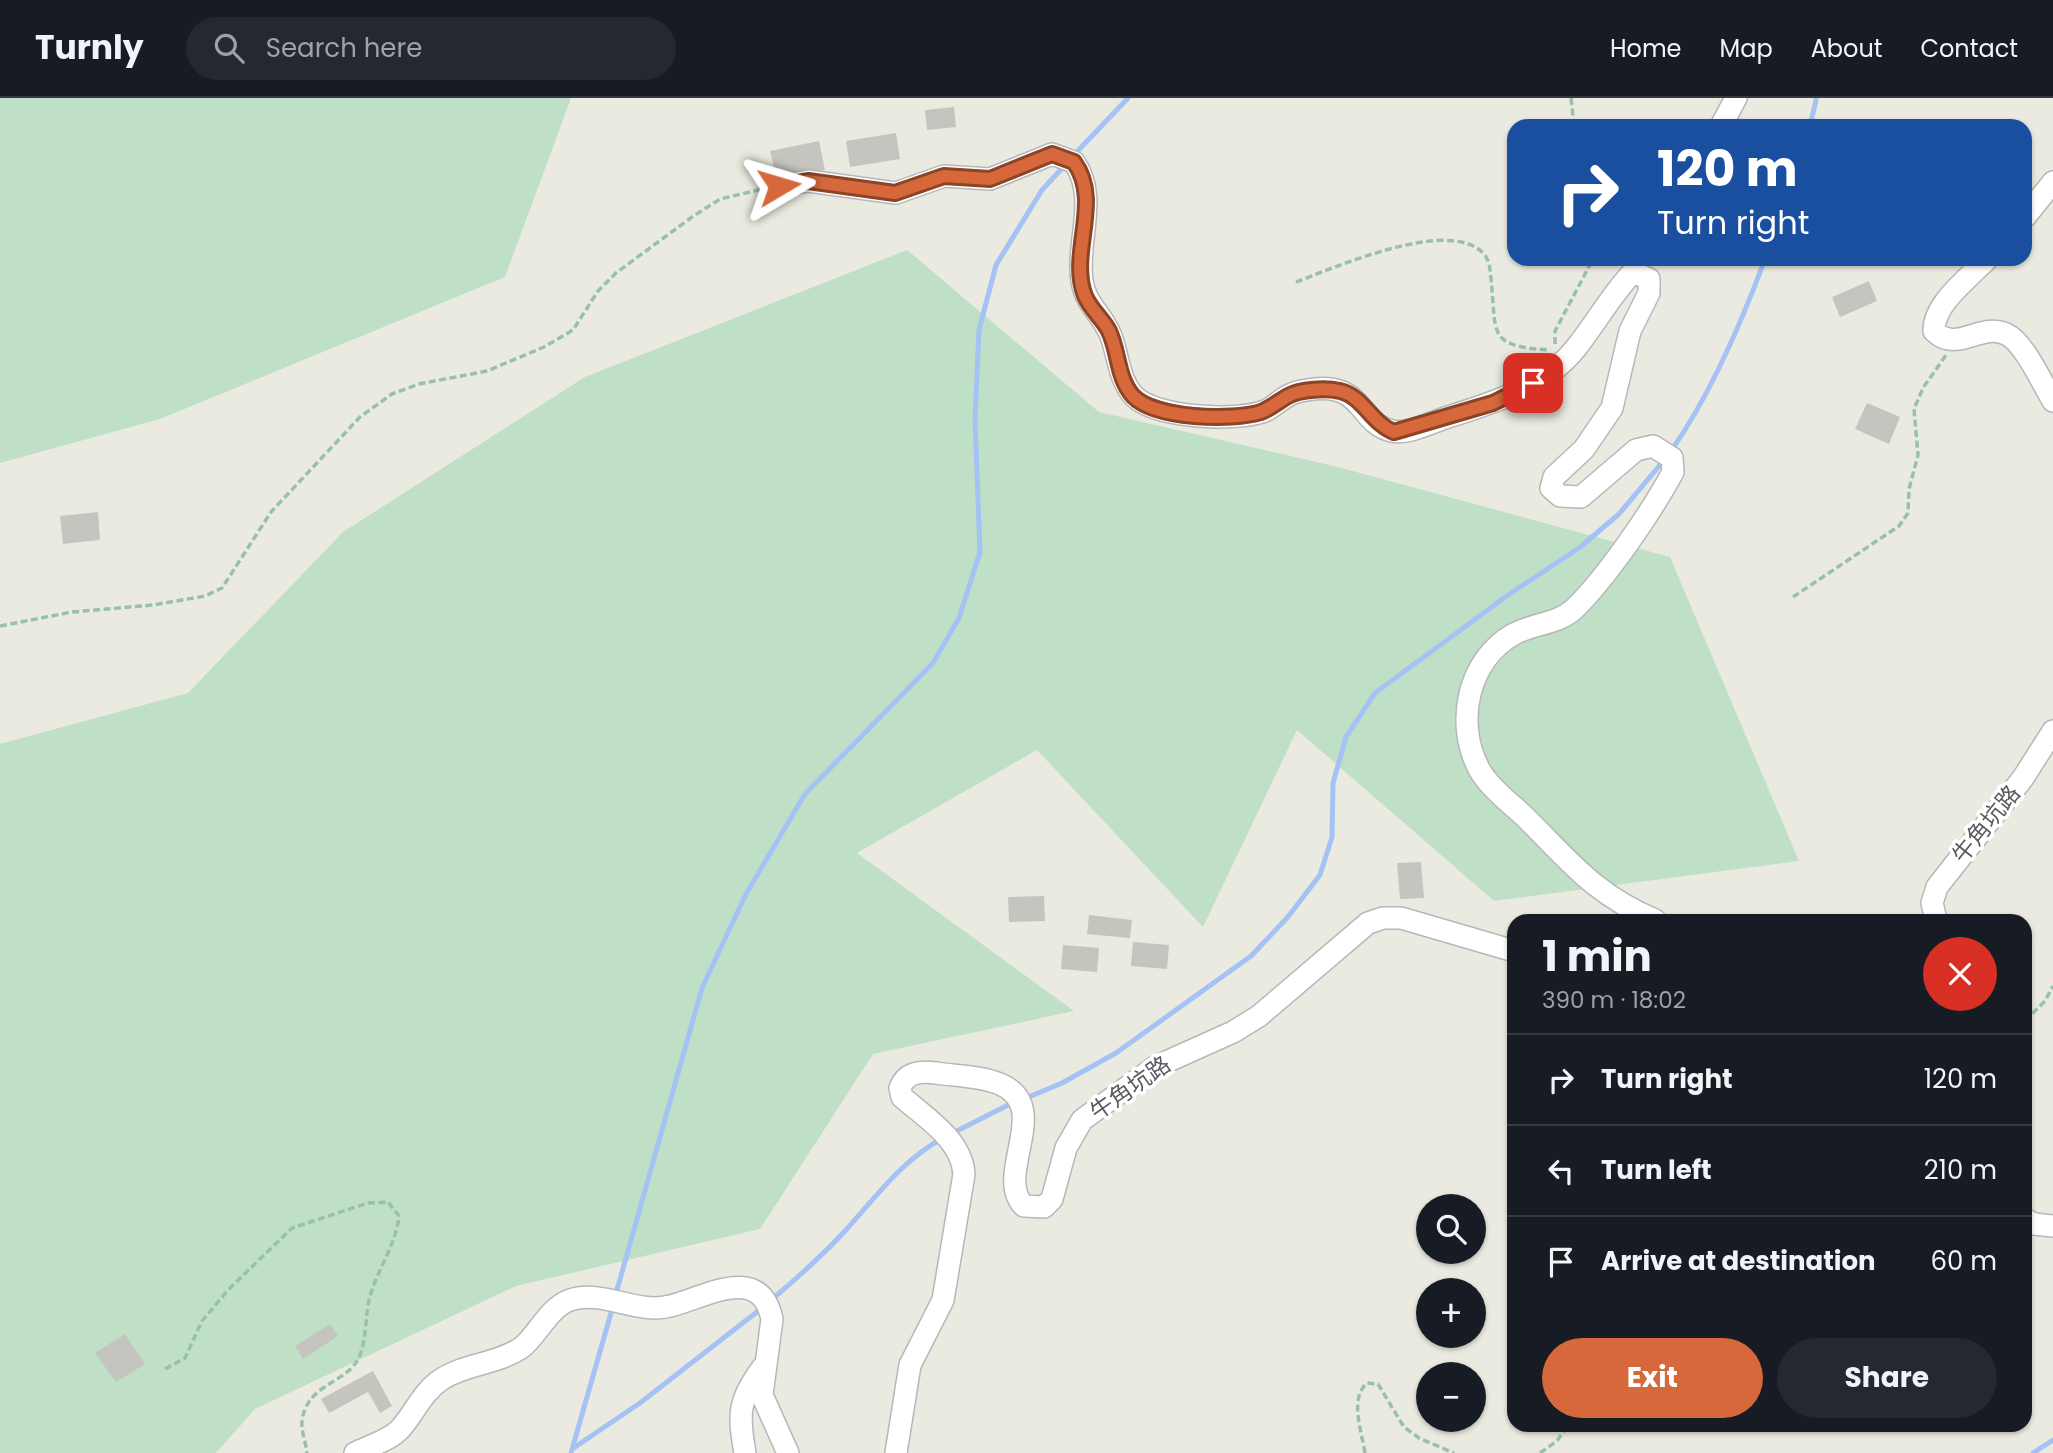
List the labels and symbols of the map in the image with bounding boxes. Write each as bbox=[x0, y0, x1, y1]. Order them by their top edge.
position arrow bbox=[742, 149, 816, 223]
pin bbox=[1503, 353, 1563, 413]
street label: 牛角坑路 bbox=[1945, 778, 2027, 870]
street label: 牛角坑路 bbox=[1083, 1049, 1177, 1127]

